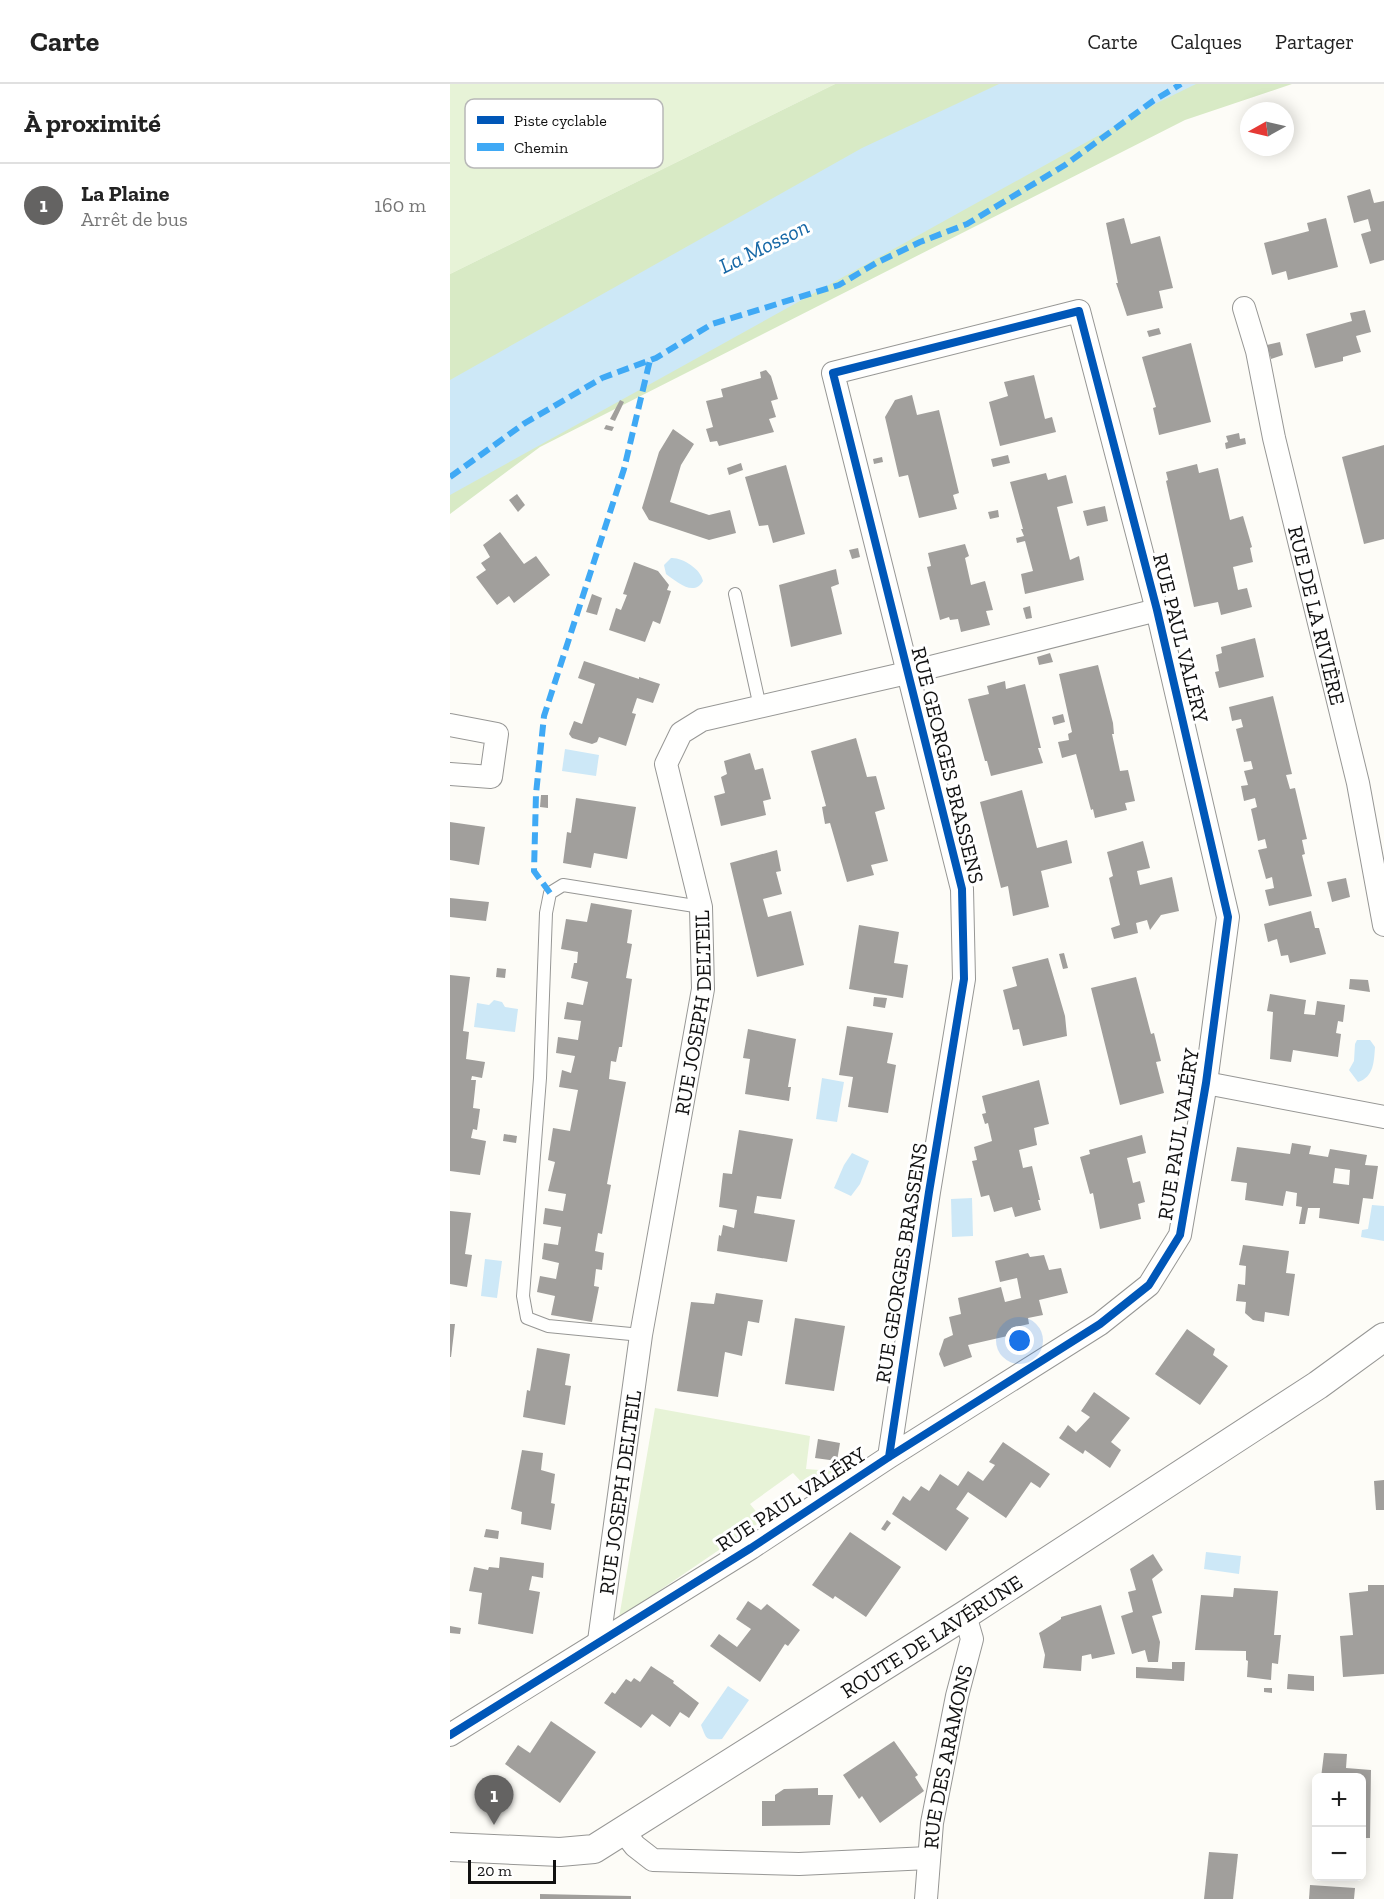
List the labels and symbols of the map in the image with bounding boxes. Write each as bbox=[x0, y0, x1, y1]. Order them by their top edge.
legend bbox=[465, 99, 663, 168]
north arrow bbox=[1240, 102, 1294, 156]
text: Piste cyclable bbox=[514, 111, 607, 130]
text: Chemin bbox=[514, 138, 569, 157]
water label: La Mosson bbox=[715, 213, 813, 279]
street label: RUE DE LA RIVIÈRE bbox=[1283, 523, 1351, 707]
street label: RUE PAUL VALÉRY bbox=[1148, 551, 1214, 725]
street label: RUE GEORGES BRASSENS bbox=[906, 644, 990, 886]
street label: RUE JOSEPH DELTEIL bbox=[668, 909, 716, 1117]
street label: RUE PAUL VALÉRY bbox=[1152, 1046, 1204, 1222]
street label: RUE GEORGES BRASSENS bbox=[870, 1141, 932, 1385]
your location bbox=[1005, 1326, 1034, 1355]
street label: RUE JOSEPH DELTEIL bbox=[593, 1388, 646, 1596]
street label: RUE PAUL VALÉRY bbox=[711, 1441, 871, 1557]
street label: ROUTE DE LAVÉRUNE bbox=[836, 1569, 1026, 1703]
street label: RUE DES ARAMONS bbox=[917, 1662, 977, 1850]
pin: 1 bbox=[474, 1776, 513, 1825]
scale bar bbox=[468, 1857, 556, 1884]

